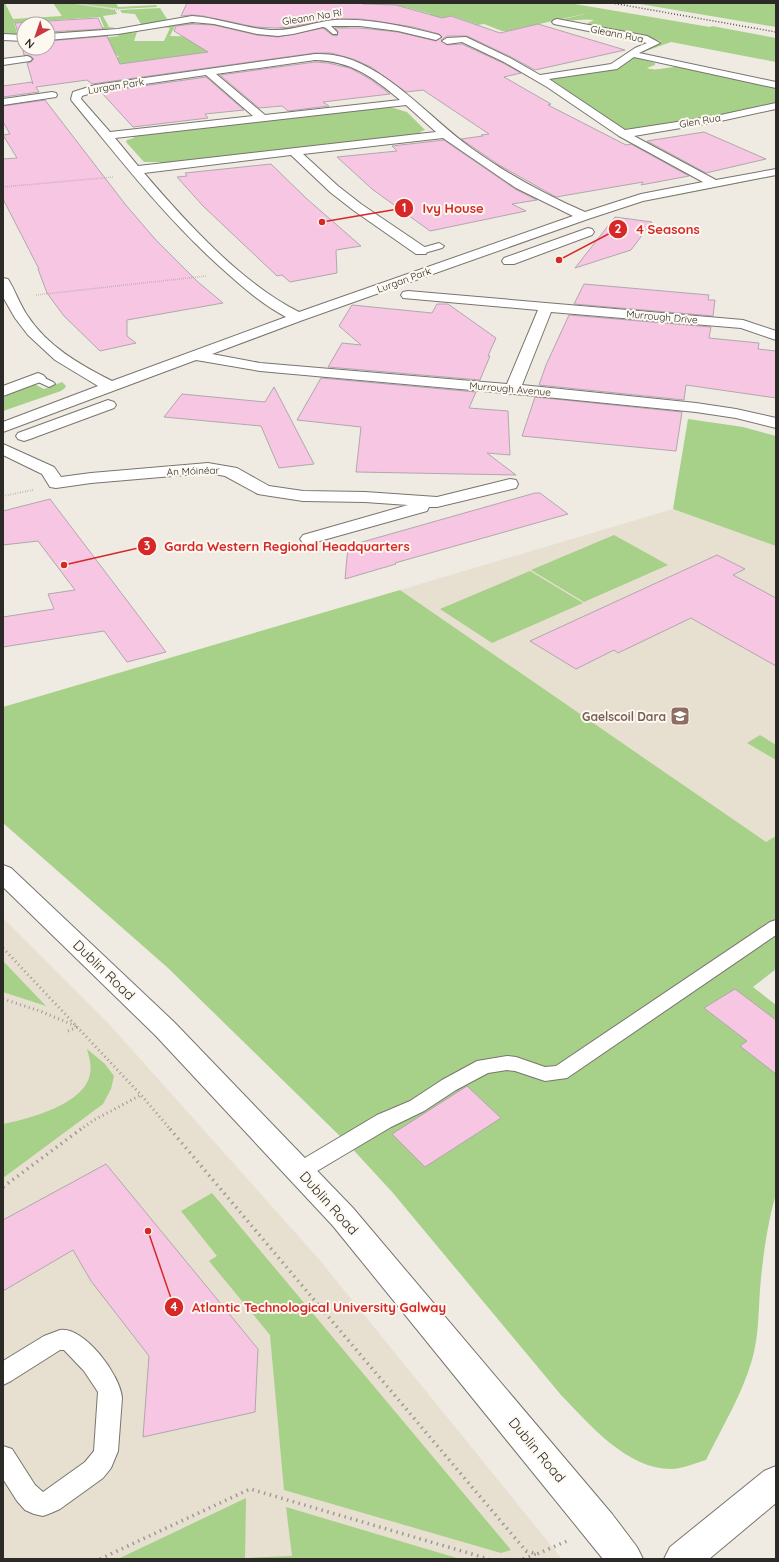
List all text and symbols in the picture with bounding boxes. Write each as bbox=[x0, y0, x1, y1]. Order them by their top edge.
street label: Gleann Na Rí bbox=[281, 6, 344, 28]
north arrow bbox=[16, 16, 56, 56]
street label: Gleann Rua bbox=[589, 23, 645, 45]
text: N bbox=[22, 36, 37, 52]
street label: Lurgan Park bbox=[87, 75, 145, 97]
street label: Glen Rua bbox=[678, 111, 722, 131]
callout: Ivy House bbox=[394, 196, 491, 221]
text: 1 bbox=[402, 200, 406, 215]
text: Ivy House bbox=[422, 200, 484, 216]
callout: 4 Seasons bbox=[608, 217, 708, 242]
text: 2 bbox=[615, 221, 622, 236]
text: 4 Seasons bbox=[636, 221, 700, 237]
street label: Lurgan Park bbox=[375, 264, 433, 296]
street label: Murrough Drive bbox=[626, 307, 699, 327]
street label: Murrough Avenue bbox=[469, 379, 552, 399]
street label: An Móinéar bbox=[166, 464, 220, 478]
callout: Garda Western Regional Headquarters bbox=[137, 534, 418, 559]
text: 3 bbox=[144, 538, 150, 553]
text: Garda Western Regional Headquarters bbox=[164, 538, 410, 554]
school or university icon: Gaelscoil Dara bbox=[669, 705, 691, 727]
place label: Gaelscoil Dara bbox=[582, 709, 666, 724]
street label: Dublin Road bbox=[69, 936, 139, 1004]
street label: Dublin Road bbox=[296, 1167, 362, 1239]
callout: Atlantic Technological University Galway bbox=[164, 1294, 454, 1319]
text: 4 bbox=[170, 1299, 178, 1314]
text: Atlantic Technological University Galway bbox=[192, 1299, 446, 1315]
street label: Dublin Road bbox=[505, 1414, 569, 1486]

